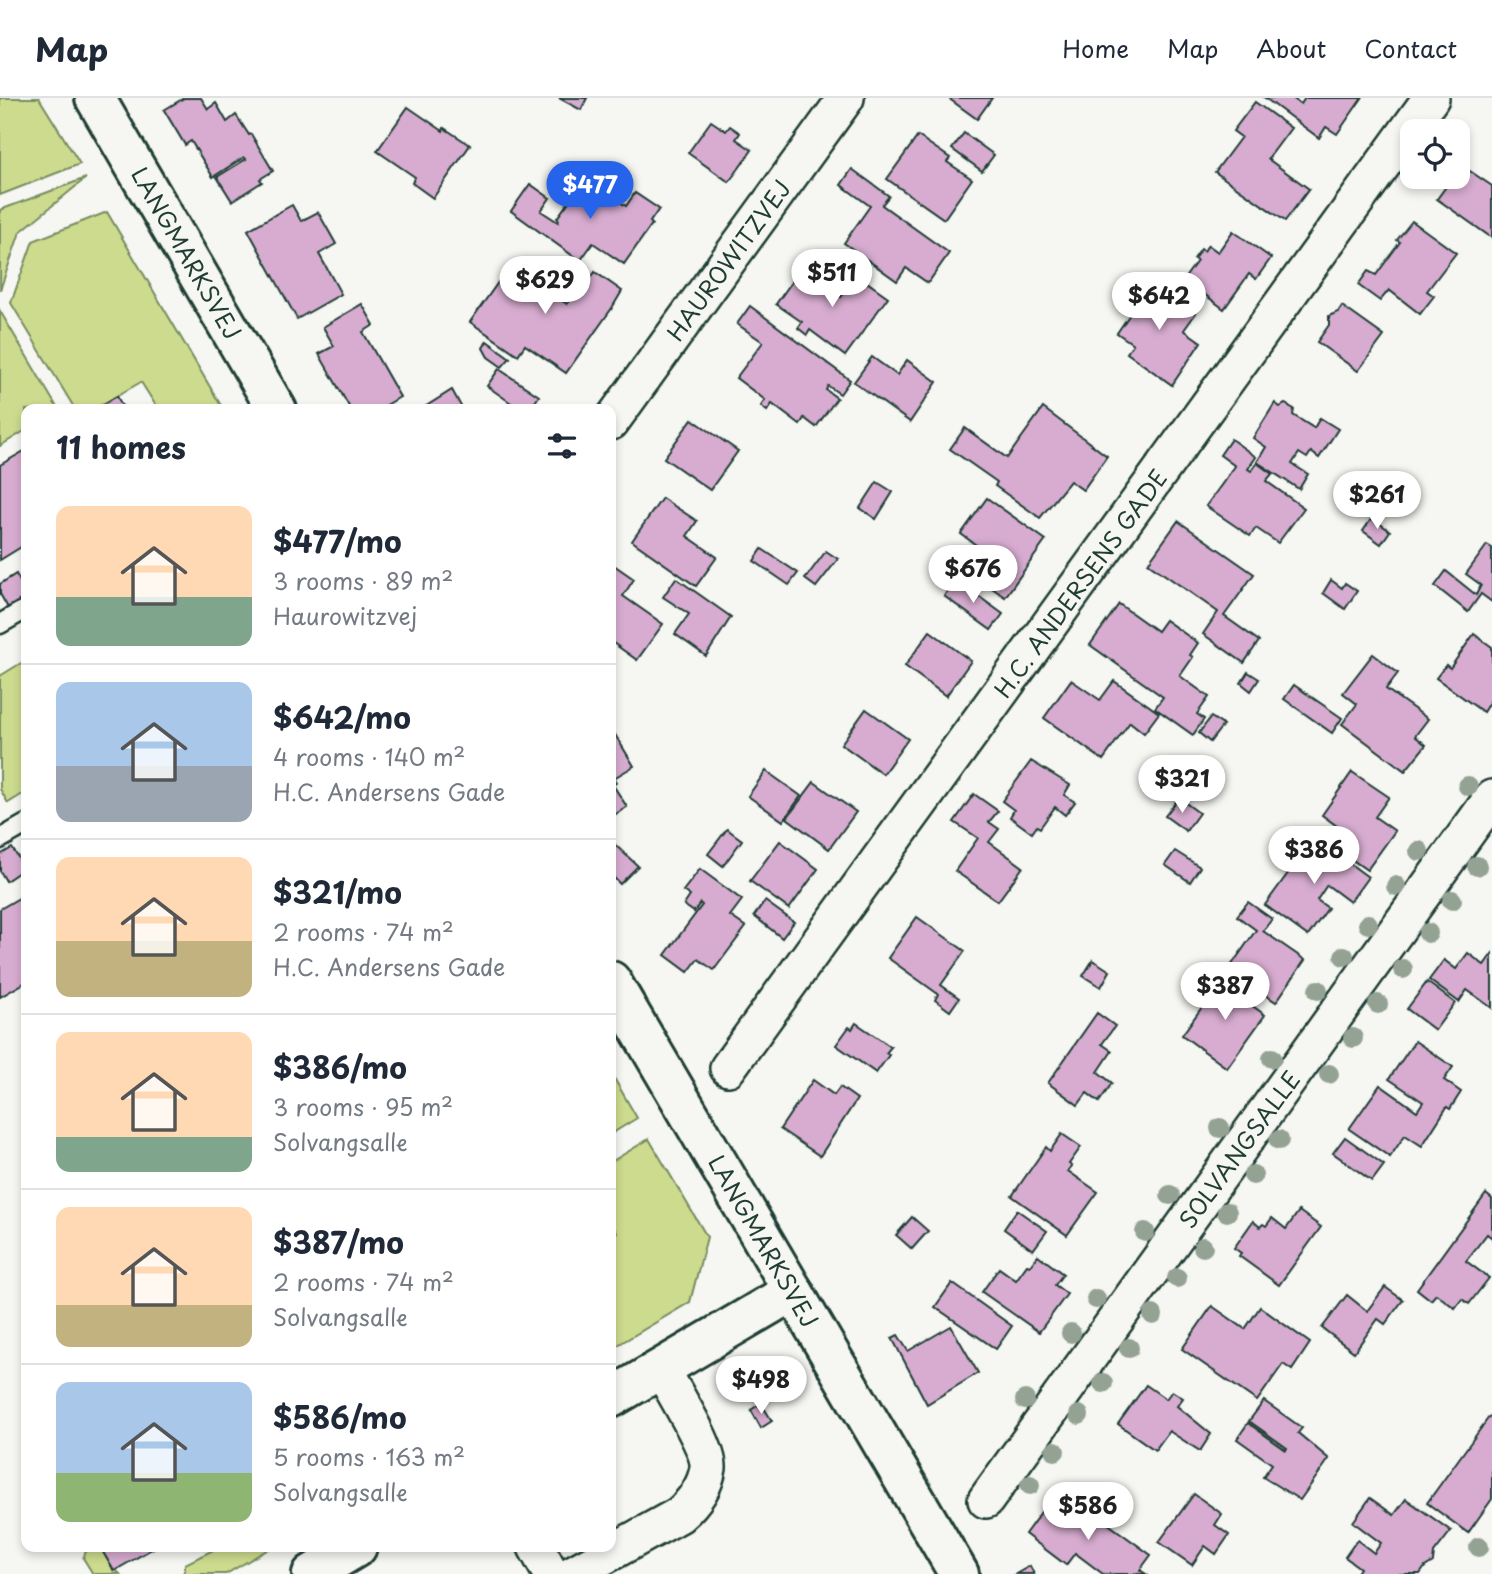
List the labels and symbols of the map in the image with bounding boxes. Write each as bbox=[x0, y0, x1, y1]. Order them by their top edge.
street label: LANGMARKSVEJ bbox=[123, 160, 251, 346]
pin: $477 bbox=[549, 162, 631, 221]
street label: HAUROWITZVEJ bbox=[657, 172, 799, 348]
pin: $511 bbox=[791, 250, 873, 309]
pin: $629 bbox=[504, 256, 586, 316]
pin: $642 bbox=[1118, 272, 1200, 332]
street label: H.C. ANDERSENS GADE bbox=[985, 461, 1175, 705]
pin: $261 bbox=[1336, 472, 1418, 531]
pin: $676 bbox=[932, 546, 1014, 605]
pin: $321 bbox=[1141, 756, 1223, 815]
pin: $386 bbox=[1273, 826, 1355, 886]
pin: $387 bbox=[1184, 962, 1266, 1022]
street label: SOLVANGSALLE bbox=[1170, 1063, 1308, 1235]
street label: LANGMARKSVEJ bbox=[700, 1148, 828, 1334]
pin: $498 bbox=[720, 1356, 802, 1416]
pin: $586 bbox=[1047, 1482, 1129, 1542]

